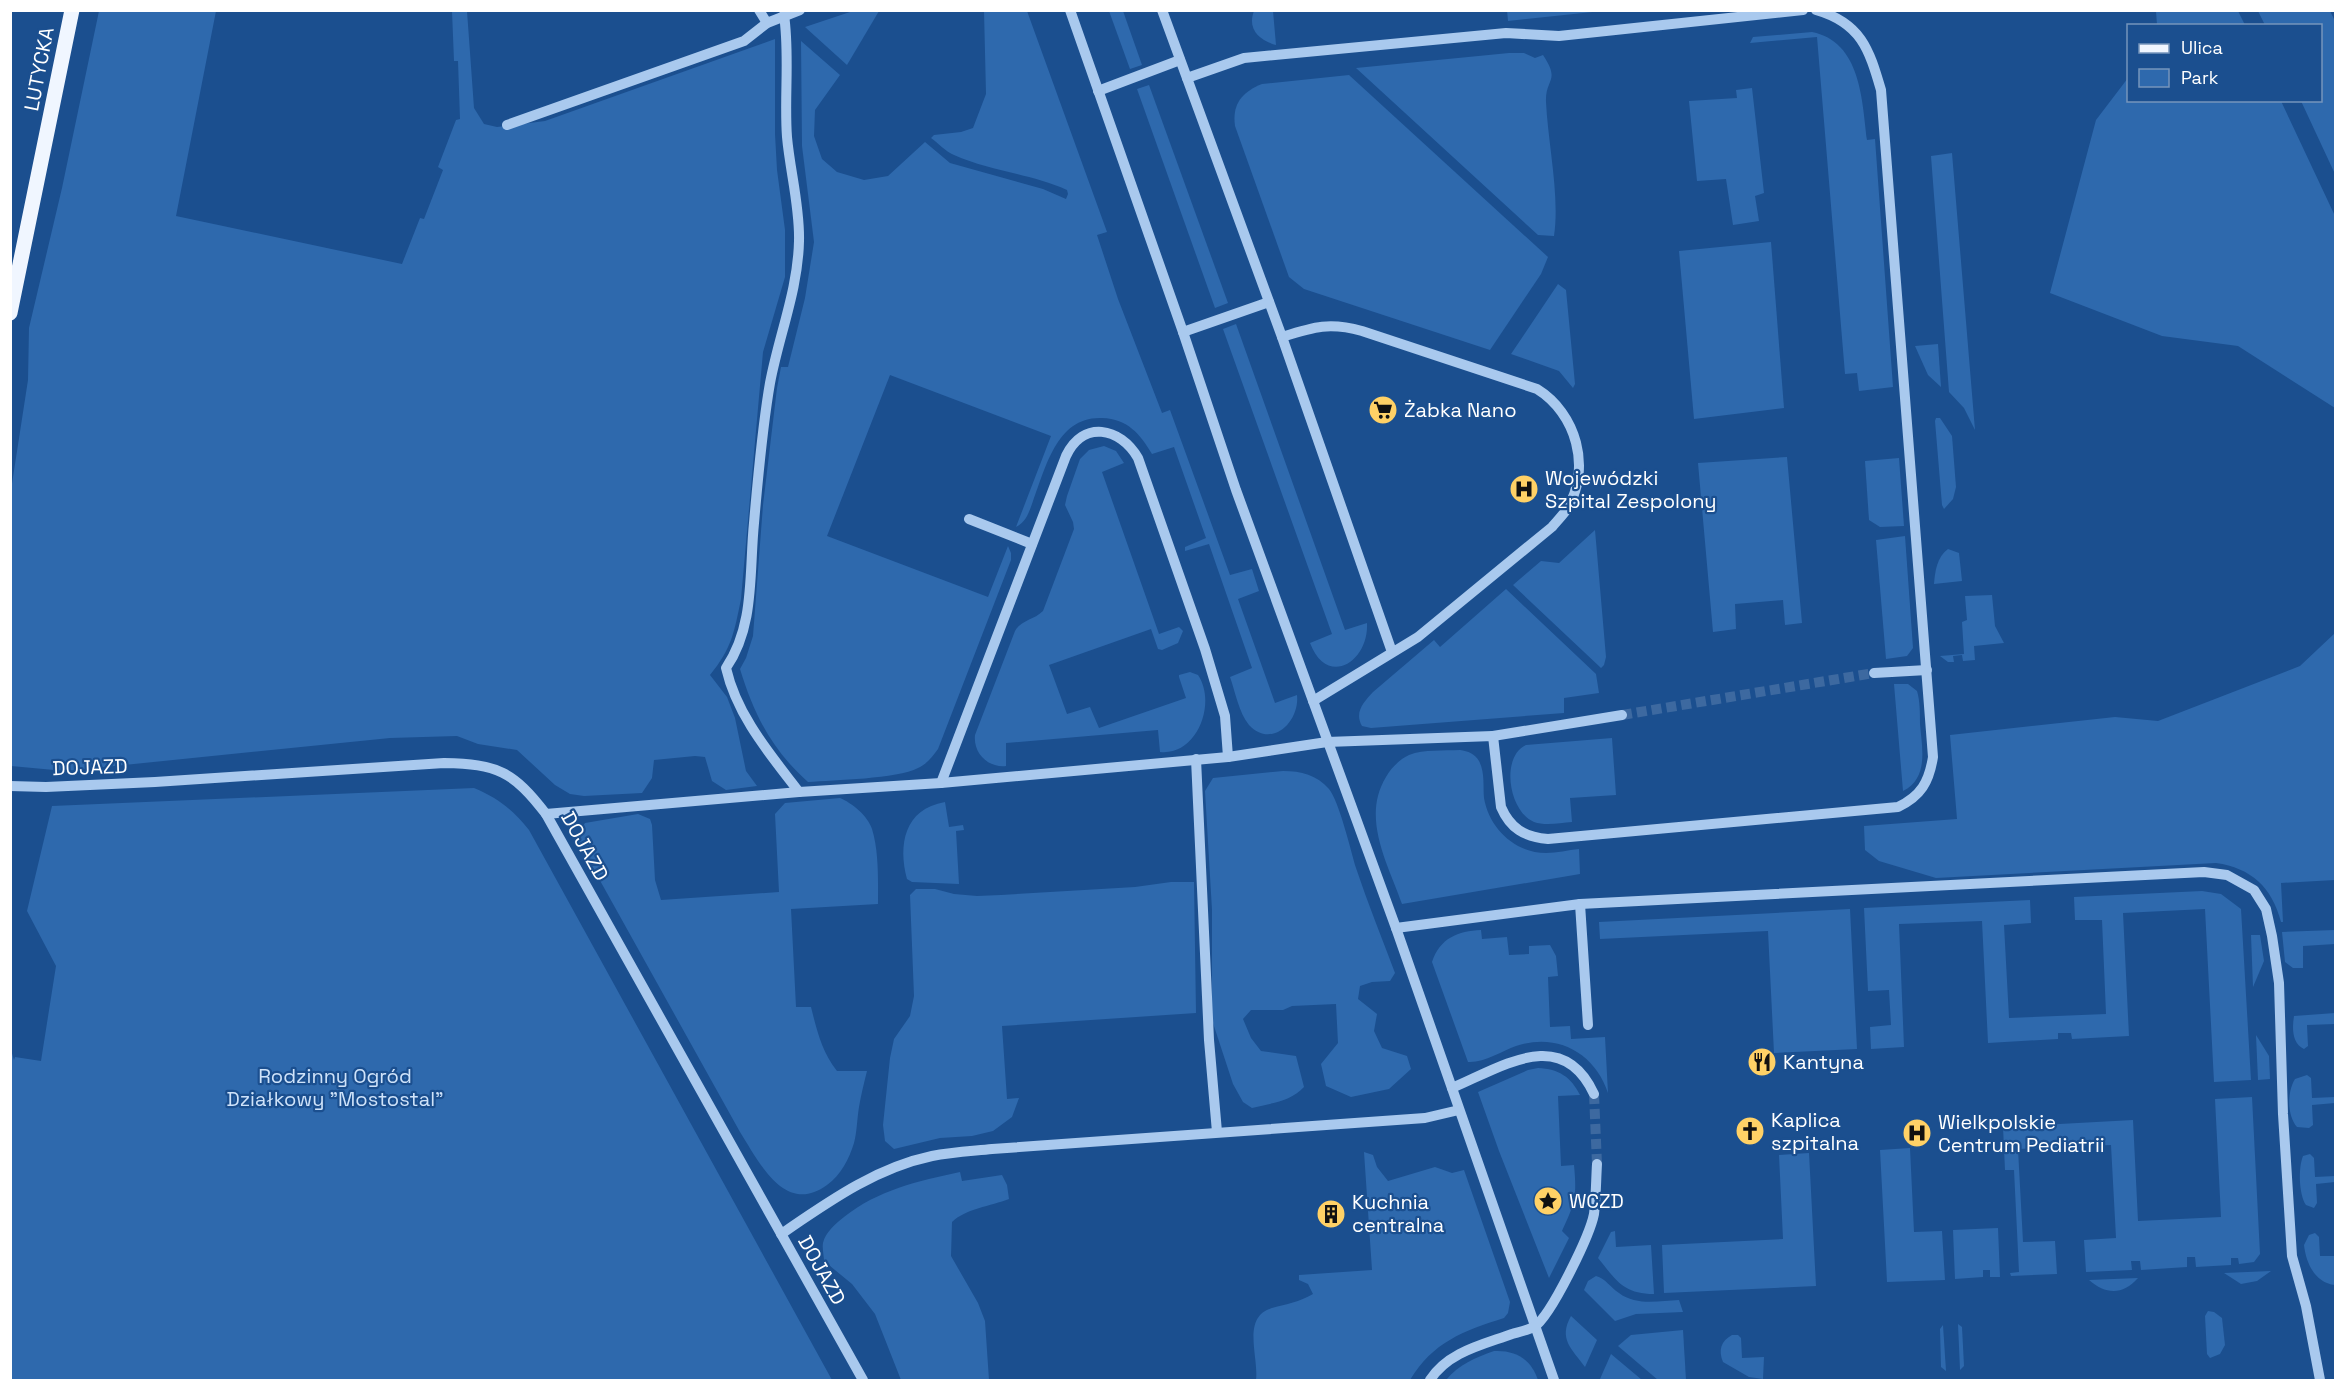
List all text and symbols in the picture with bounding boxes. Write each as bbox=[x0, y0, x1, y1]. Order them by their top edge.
street label: LUTYCKA bbox=[18, 24, 60, 113]
legend bbox=[2127, 24, 2322, 102]
text: Ulica bbox=[2181, 36, 2223, 59]
text: Park bbox=[2181, 66, 2219, 89]
supermarket icon: Żabka Nano bbox=[1367, 394, 1399, 426]
place label: Żabka Nano bbox=[1404, 397, 1517, 423]
place label: Wojewódzki Szpital Zespolony bbox=[1545, 465, 1717, 514]
hospital icon: Wojewódzki Szpital Zespolony bbox=[1508, 473, 1540, 505]
street label: DOJAZD bbox=[52, 753, 128, 781]
street label: DOJAZD bbox=[555, 807, 615, 885]
restaurant icon: Kantyna bbox=[1746, 1046, 1778, 1078]
place label: Kantyna bbox=[1783, 1049, 1864, 1075]
park label: Rodzinny Ogród Działkowy "Mostostal" bbox=[226, 1063, 444, 1112]
place label: Kaplica szpitalna bbox=[1771, 1107, 1859, 1156]
place label: Wielkpolskie Centrum Pediatrii bbox=[1938, 1109, 2105, 1158]
church icon: Kaplica szpitalna bbox=[1734, 1115, 1766, 1147]
hospital icon: Wielkpolskie Centrum Pediatrii bbox=[1901, 1117, 1933, 1149]
place icon: WCZD bbox=[1532, 1185, 1564, 1217]
place label: WCZD bbox=[1569, 1188, 1624, 1214]
place label: Kuchnia centralna bbox=[1352, 1189, 1444, 1238]
building icon: Kuchnia centralna bbox=[1315, 1198, 1347, 1230]
street label: DOJAZD bbox=[792, 1231, 852, 1309]

